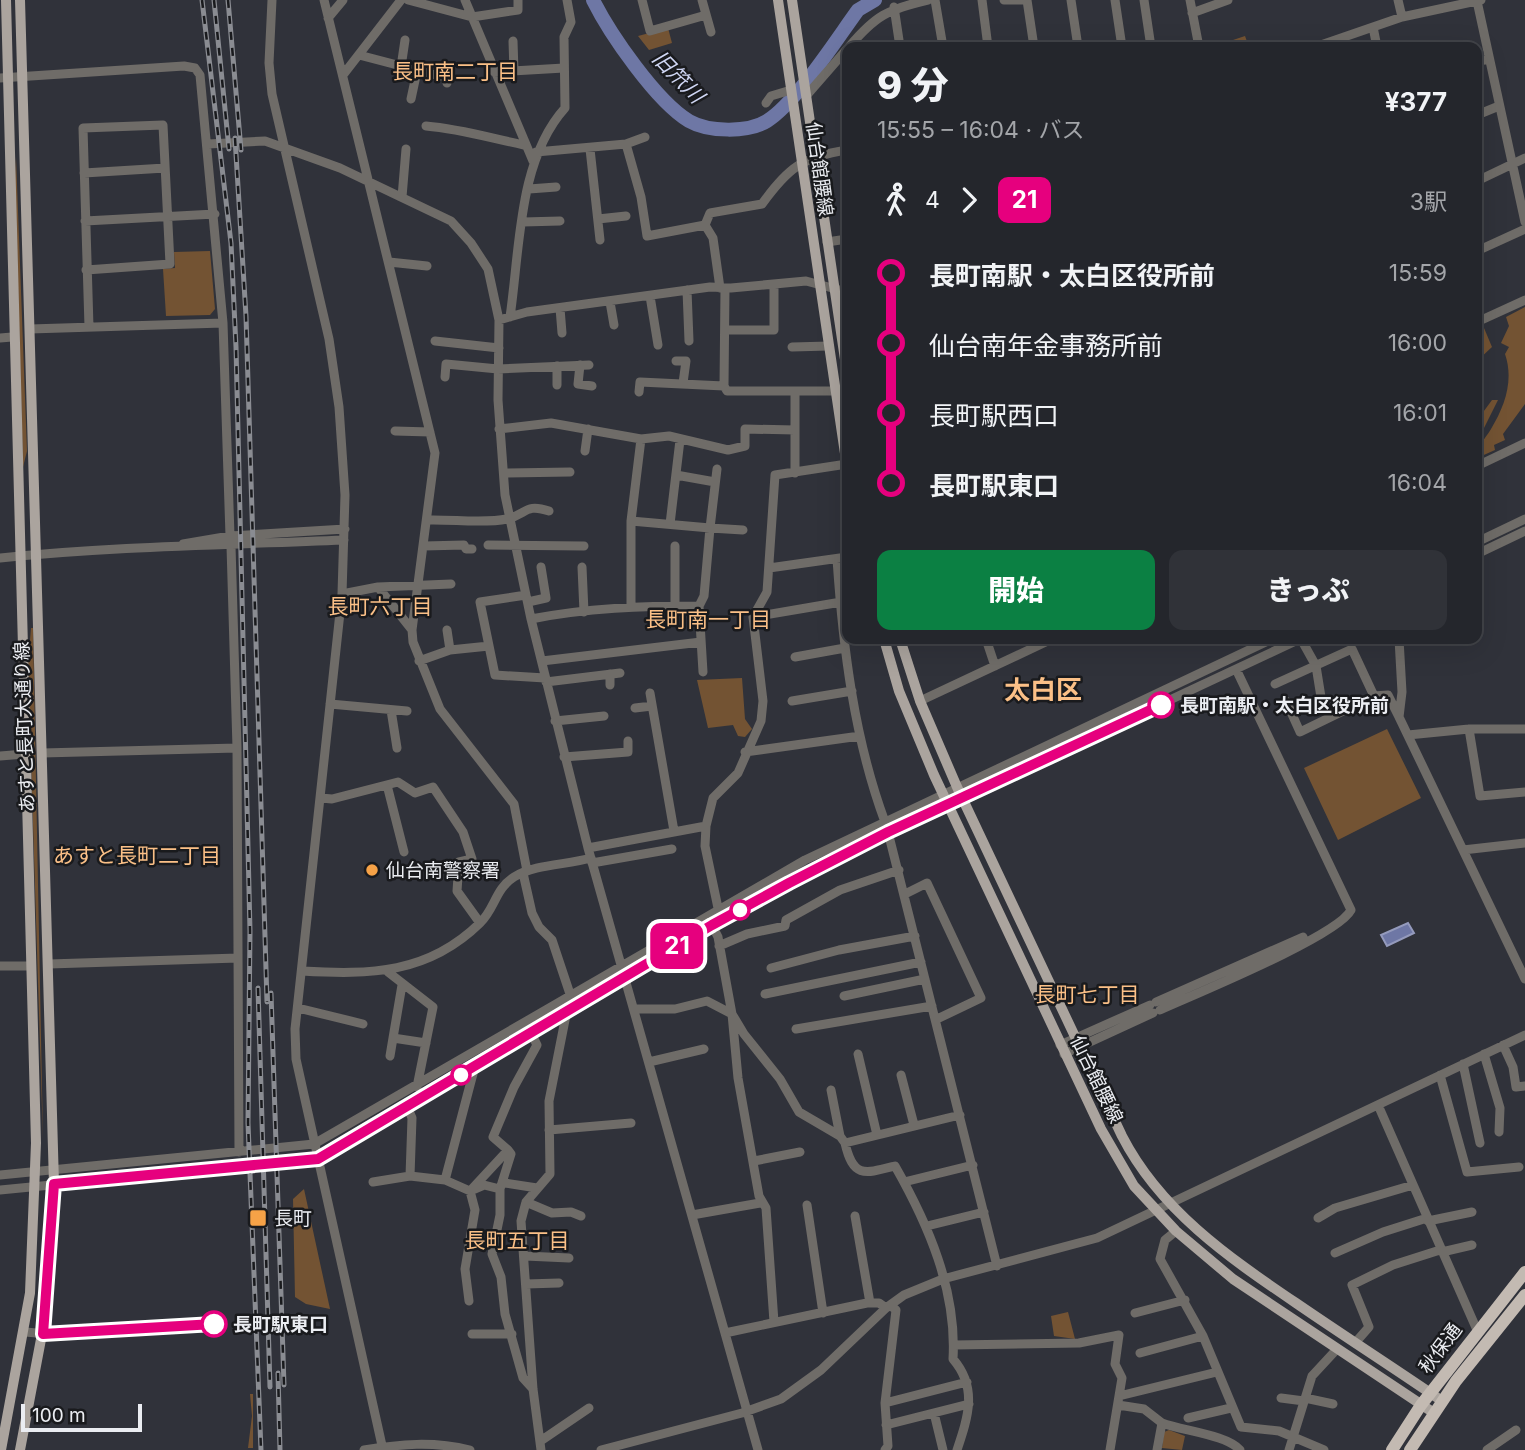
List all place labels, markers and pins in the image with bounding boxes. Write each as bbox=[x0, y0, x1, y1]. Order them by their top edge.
marker: 長町南駅・太白区役所前 bbox=[1148, 692, 1174, 718]
place label: 長町南駅・太白区役所前 bbox=[1180, 694, 1389, 717]
place label: 仙台南警察署 bbox=[386, 859, 500, 882]
marker: 仙台南警察署 bbox=[364, 862, 380, 878]
unlabelled marker bbox=[730, 900, 750, 920]
unlabelled marker bbox=[451, 1065, 471, 1085]
place label: 長町 bbox=[274, 1207, 312, 1230]
marker: 長町 bbox=[248, 1208, 268, 1228]
marker: 長町駅東口 bbox=[201, 1311, 227, 1337]
place label: 長町駅東口 bbox=[233, 1313, 328, 1336]

